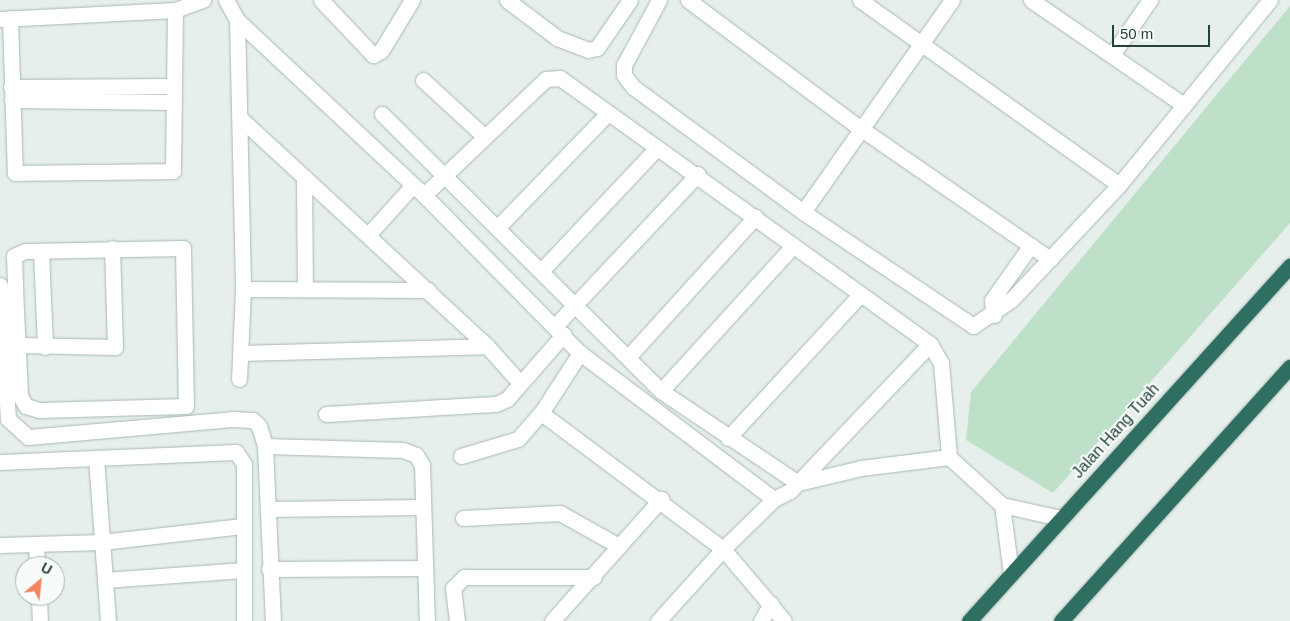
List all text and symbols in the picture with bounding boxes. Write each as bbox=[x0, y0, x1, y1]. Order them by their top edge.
scale bar bbox=[1115, 15, 1212, 47]
text: 50 m bbox=[1120, 25, 1153, 42]
street label: Jalan Hang Tuah bbox=[1068, 380, 1164, 482]
north arrow bbox=[15, 556, 65, 606]
text: U bbox=[38, 559, 55, 578]

